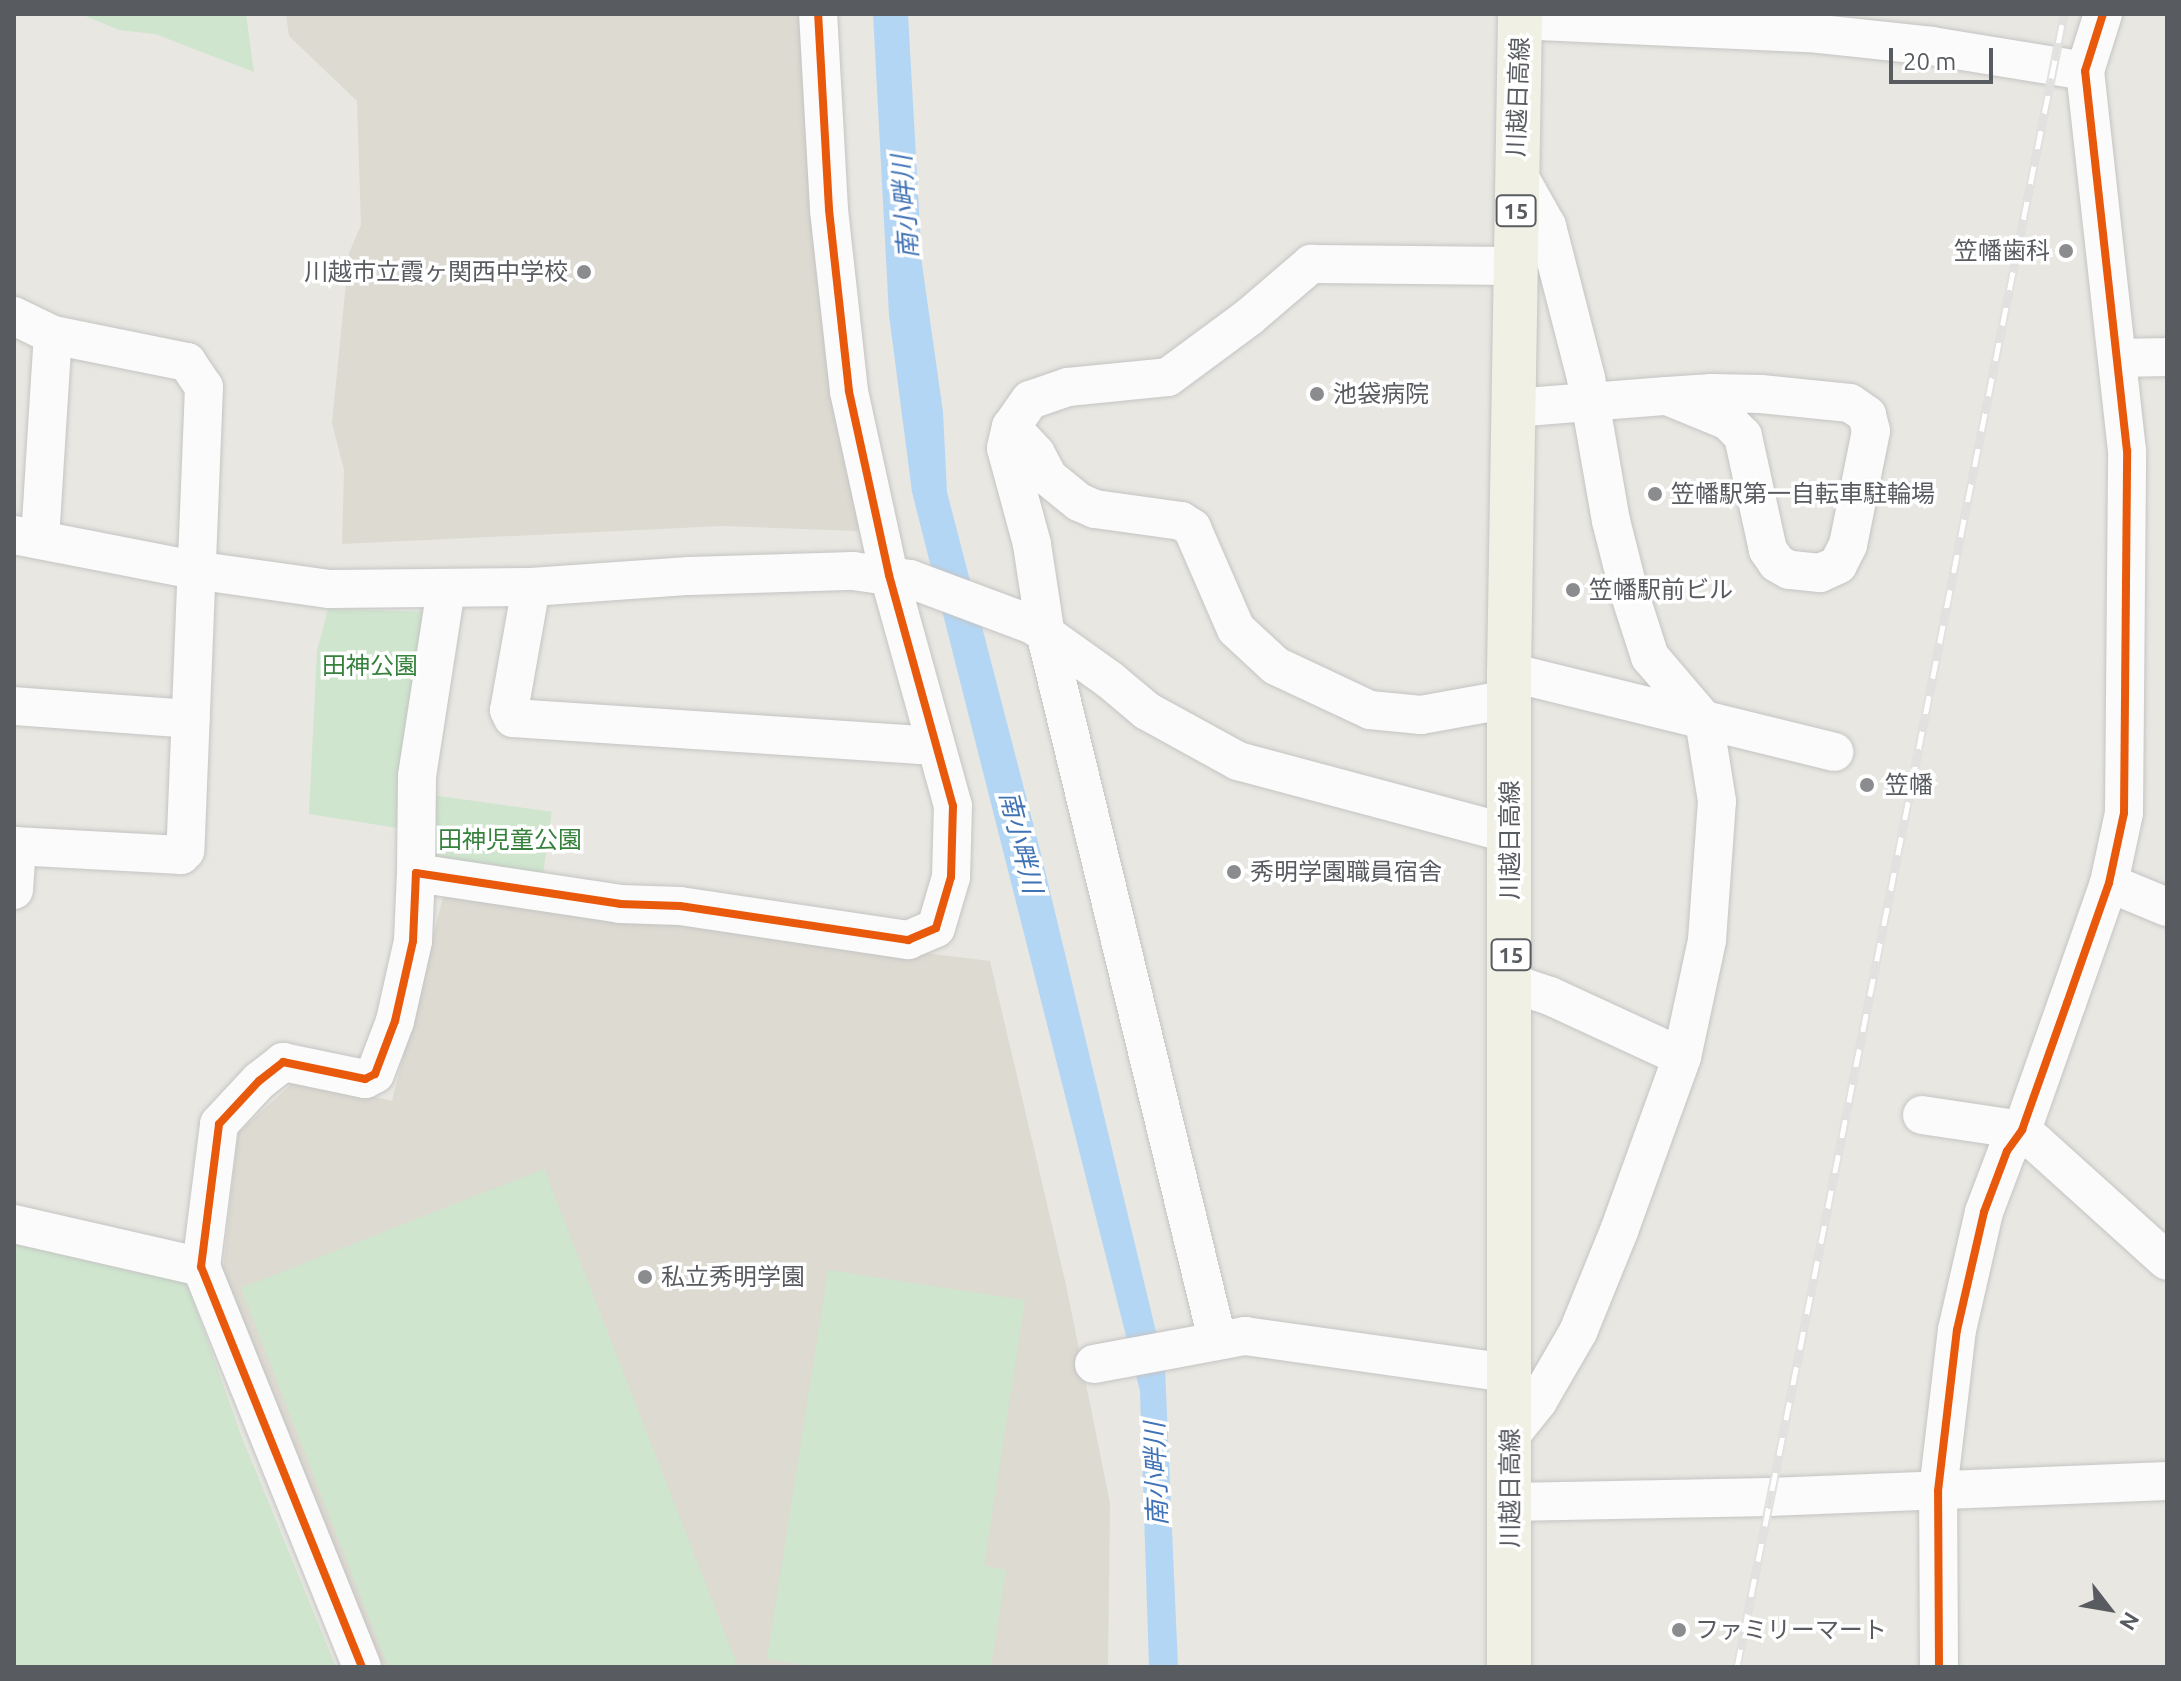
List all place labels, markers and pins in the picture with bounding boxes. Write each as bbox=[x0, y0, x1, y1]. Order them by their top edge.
place label: 笠幡歯科 bbox=[1954, 237, 2050, 265]
marker: 笠幡歯科 bbox=[2057, 242, 2075, 260]
place label: 川越市立霞ヶ関西中学校 bbox=[304, 258, 568, 286]
marker: 川越市立霞ヶ関西中学校 bbox=[575, 263, 593, 281]
place label: 池袋病院 bbox=[1333, 380, 1429, 408]
marker: 池袋病院 bbox=[1308, 385, 1326, 403]
place label: 笠幡駅第一自転車駐輪場 bbox=[1671, 480, 1935, 508]
marker: 笠幡駅第一自転車駐輪場 bbox=[1646, 485, 1664, 503]
place label: 笠幡駅前ビル bbox=[1589, 576, 1733, 604]
marker: 笠幡駅前ビル bbox=[1564, 581, 1582, 599]
place label: 笠幡 bbox=[1885, 771, 1933, 799]
marker: 笠幡 bbox=[1856, 774, 1878, 796]
place label: 秀明学園職員宿舎 bbox=[1250, 858, 1442, 886]
marker: 秀明学園職員宿舎 bbox=[1225, 863, 1243, 881]
place label: 私立秀明学園 bbox=[661, 1263, 805, 1291]
marker: 私立秀明学園 bbox=[636, 1268, 654, 1286]
place label: ファミリーマート bbox=[1695, 1616, 1887, 1644]
marker: ファミリーマート bbox=[1670, 1621, 1688, 1639]

